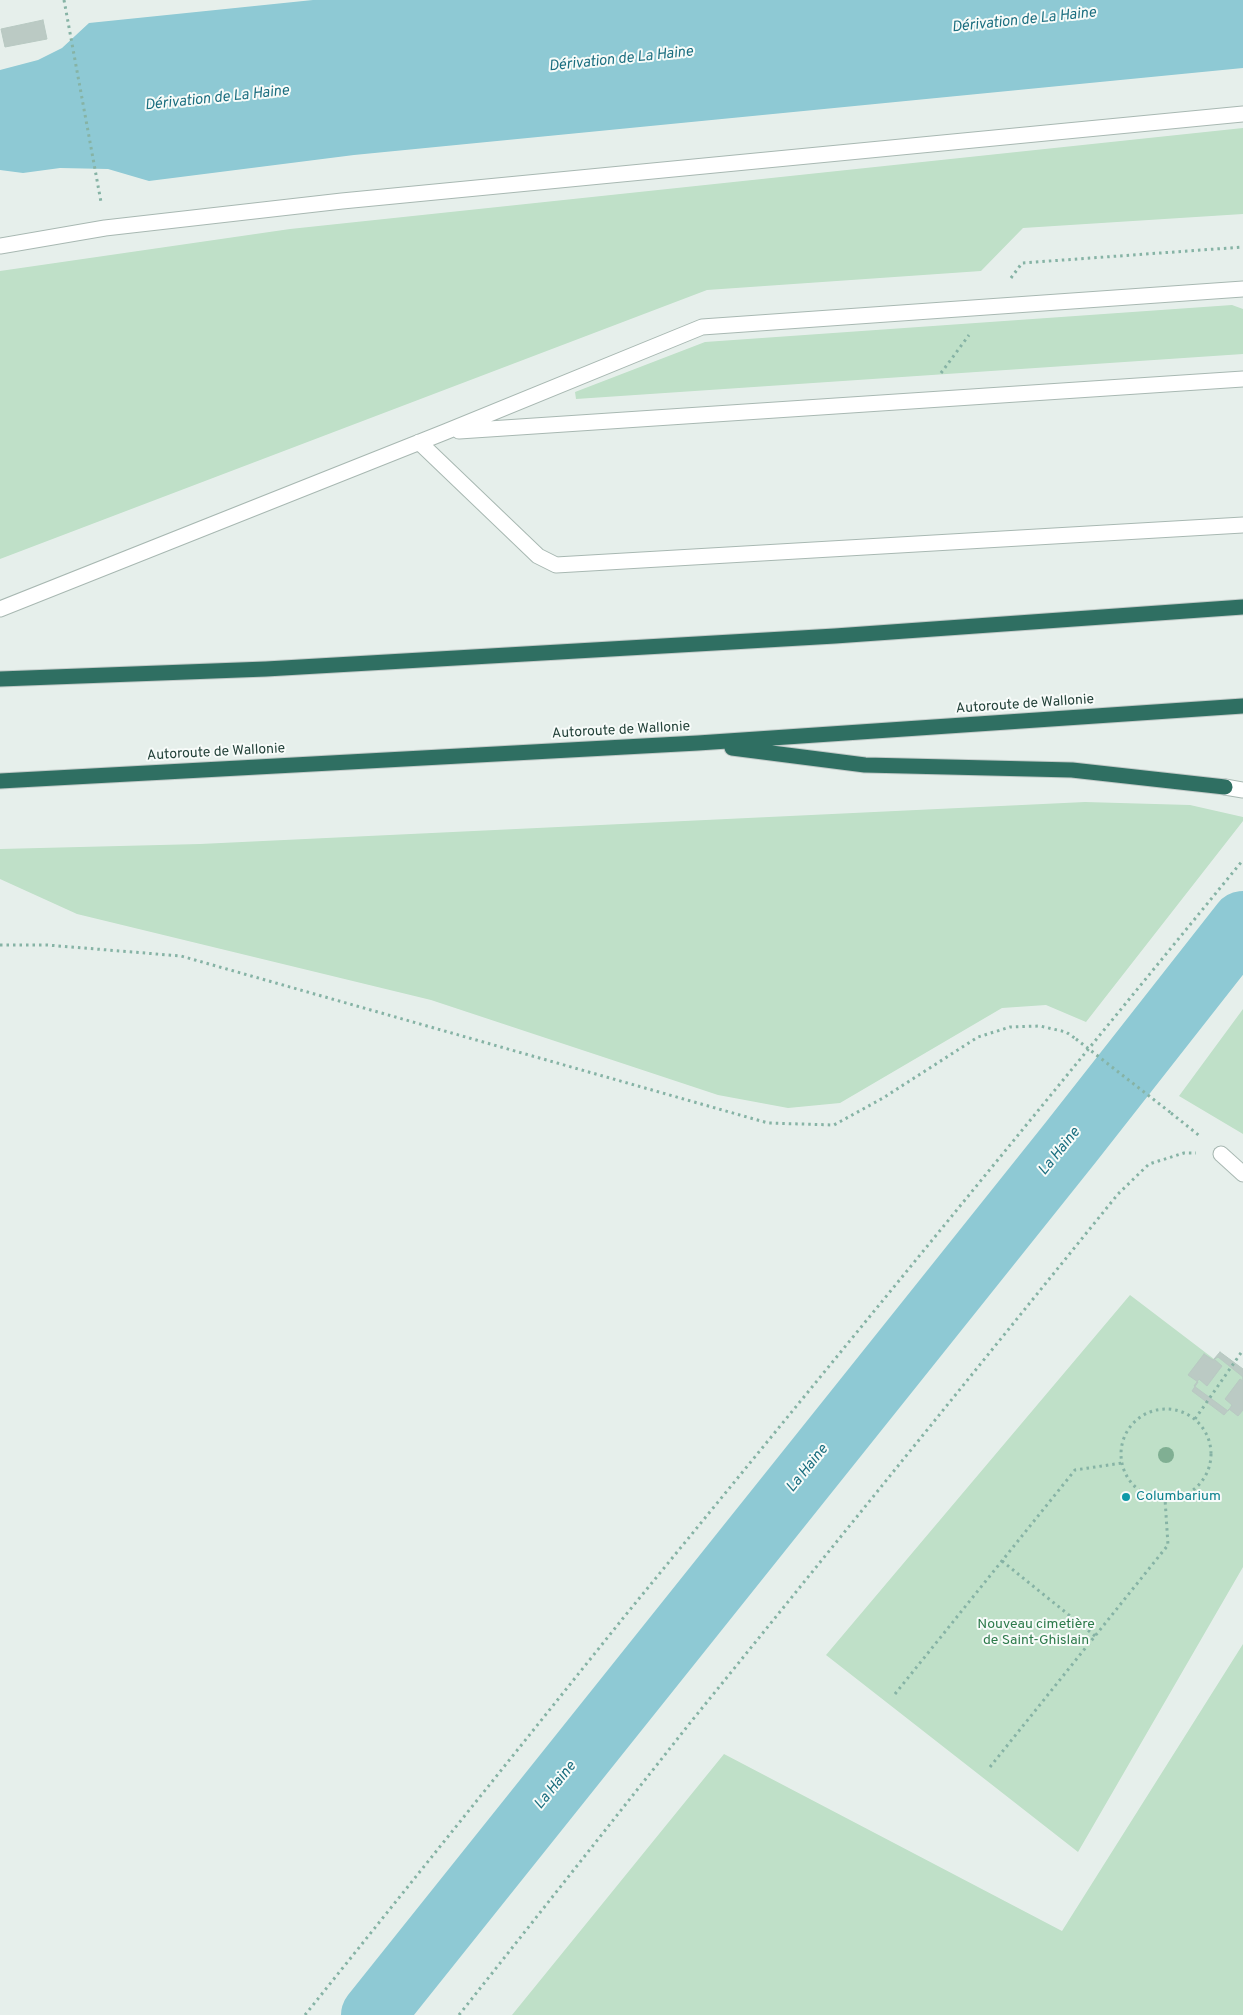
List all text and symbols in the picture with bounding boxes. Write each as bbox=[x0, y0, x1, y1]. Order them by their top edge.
water label: Dérivation de La Haine bbox=[951, 4, 1097, 38]
water label: Dérivation de La Haine bbox=[548, 43, 694, 77]
water label: Dérivation de La Haine bbox=[144, 82, 290, 116]
street label: Autoroute de Wallonie bbox=[955, 692, 1095, 718]
street label: Autoroute de Wallonie bbox=[551, 719, 691, 743]
street label: Autoroute de Wallonie bbox=[146, 741, 286, 765]
water label: La Haine bbox=[1035, 1124, 1085, 1180]
water label: La Haine bbox=[783, 1441, 833, 1497]
place label: Columbarium bbox=[1136, 1489, 1221, 1505]
marker: Columbarium bbox=[1120, 1491, 1132, 1503]
park label: Nouveau cimetière de Saint-Ghislain bbox=[977, 1617, 1095, 1650]
water label: La Haine bbox=[531, 1758, 581, 1814]

